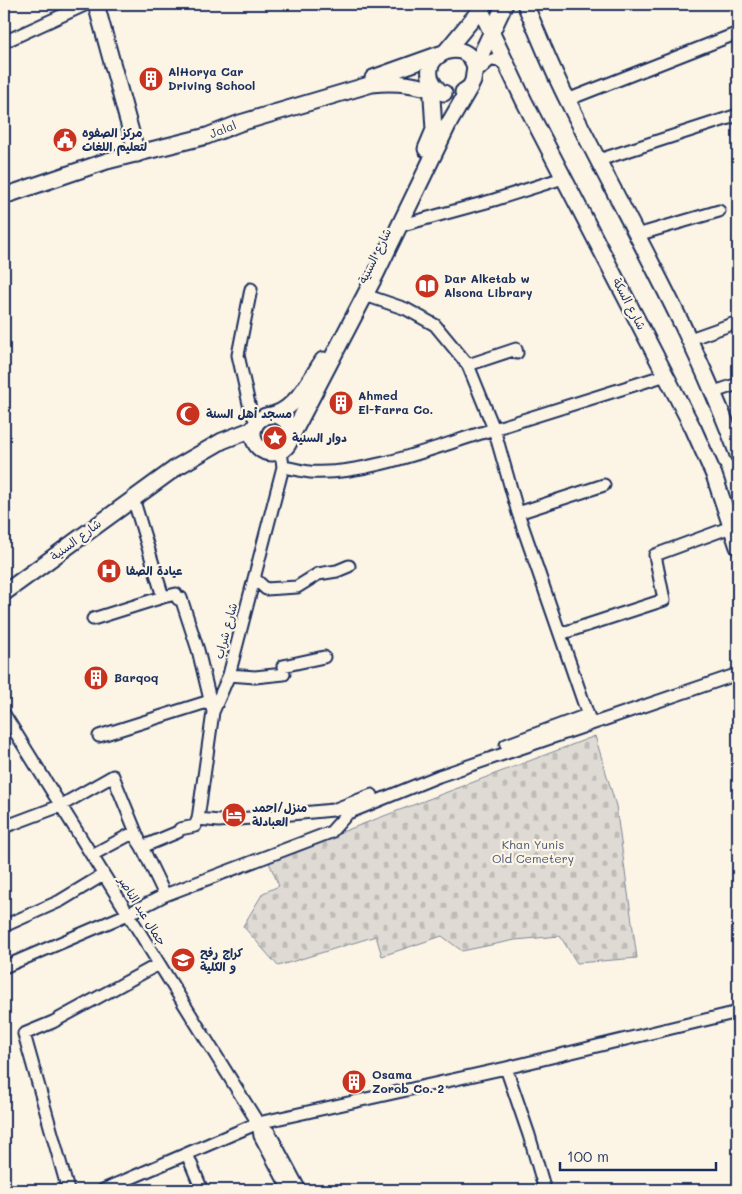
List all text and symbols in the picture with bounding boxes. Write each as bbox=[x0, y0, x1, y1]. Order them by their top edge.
place label: AlHorya Car Driving School bbox=[168, 63, 255, 93]
building icon: AlHorya Car Driving School bbox=[138, 66, 164, 92]
street label: Jalal bbox=[207, 116, 238, 141]
place label: مركز الصفوه لتعليم اللغات bbox=[82, 124, 148, 156]
public building icon: مركز الصفوه لتعليم اللغات bbox=[52, 127, 78, 153]
street label: شارع السنية bbox=[354, 225, 396, 287]
place label: Dar Alketab w Alsona Library bbox=[444, 270, 533, 300]
library icon: Dar Alketab w Alsona Library bbox=[414, 273, 440, 299]
street label: شارع السكة bbox=[608, 275, 650, 333]
place label: Ahmed El-Farra Co. bbox=[358, 387, 433, 417]
building icon: Ahmed El-Farra Co. bbox=[328, 390, 354, 416]
mosque icon: مسجد أهل السنة bbox=[175, 401, 201, 427]
place label: مسجد أهل السنة bbox=[206, 405, 292, 421]
place icon: دوار السنية bbox=[262, 425, 288, 451]
place label: دوار السنية bbox=[292, 429, 347, 445]
street label: شارع السنية bbox=[47, 515, 105, 565]
hospital icon: عيادة الصفا bbox=[96, 558, 122, 584]
place label: عيادة الصفا bbox=[126, 562, 183, 578]
street label: شارع شراب bbox=[210, 601, 242, 661]
building icon: Barqoq bbox=[83, 665, 109, 691]
place label: Barqoq bbox=[114, 669, 159, 685]
place label: منزل/احمد العبادلة bbox=[252, 799, 307, 829]
hotel icon: منزل/احمد العبادلة bbox=[221, 802, 247, 828]
park label: Khan Yunis Old Cemetery bbox=[492, 836, 574, 866]
street label: جمال عبد الناصر bbox=[114, 872, 171, 949]
place label: كراج رفح و الكلية bbox=[200, 944, 244, 974]
school or university icon: كراج رفح و الكلية bbox=[170, 947, 196, 973]
place label: Osama Zorob Co. 2 bbox=[372, 1066, 444, 1096]
building icon: Osama Zorob Co. 2 bbox=[341, 1069, 367, 1095]
scale bar bbox=[560, 1139, 716, 1171]
text: 100 m bbox=[567, 1146, 609, 1166]

